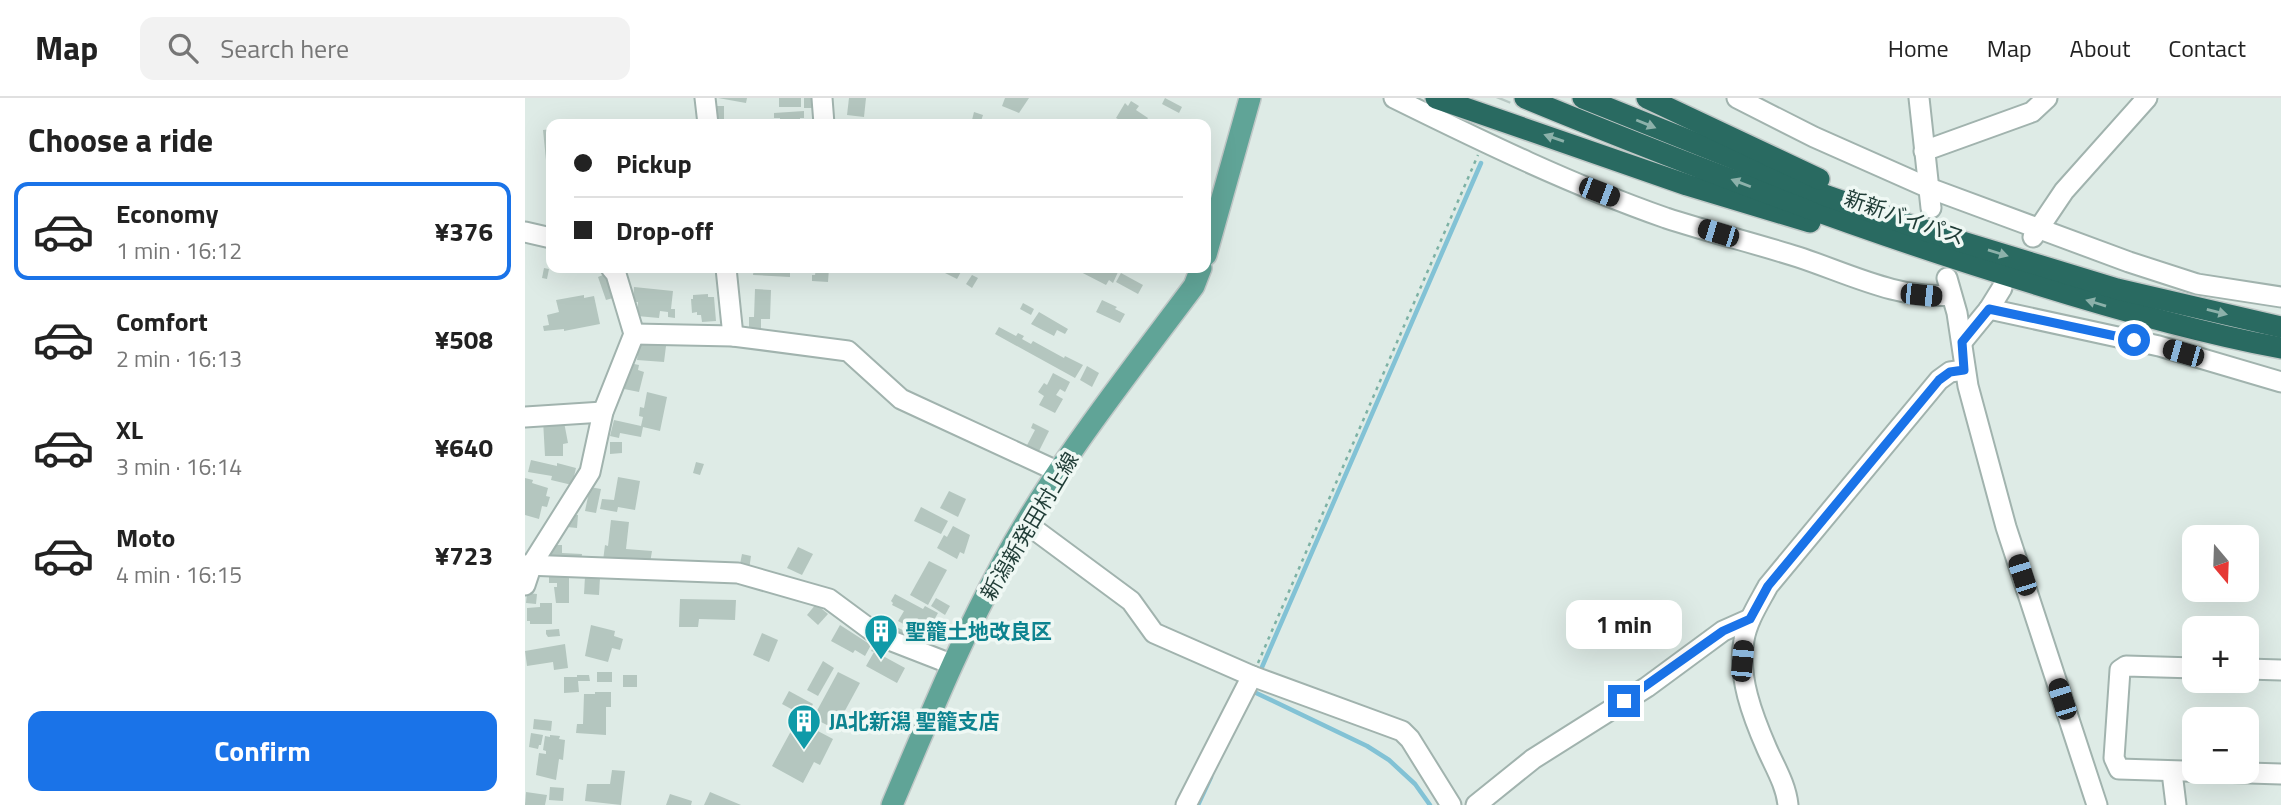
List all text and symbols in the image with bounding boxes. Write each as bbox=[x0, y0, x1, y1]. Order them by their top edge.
search box bbox=[140, 17, 630, 80]
text: Map bbox=[35, 23, 98, 73]
icon: search bbox=[164, 29, 202, 67]
text: Search here bbox=[220, 29, 349, 68]
text: Home bbox=[1888, 30, 1949, 66]
text: Map bbox=[1987, 30, 2032, 66]
text: About bbox=[2070, 30, 2130, 66]
text: Contact bbox=[2168, 30, 2246, 66]
text: Choose a ride bbox=[28, 116, 213, 164]
one-way arrow bbox=[1636, 118, 1657, 129]
one-way arrow bbox=[1543, 132, 1564, 143]
text: Pickup bbox=[616, 144, 692, 183]
car bbox=[1576, 175, 1623, 209]
one-way arrow bbox=[1730, 178, 1751, 189]
street label: 新新バイパス bbox=[1840, 181, 1970, 253]
text: Economy bbox=[116, 194, 218, 233]
icon: car bbox=[32, 200, 95, 263]
text: Drop-off bbox=[616, 211, 713, 250]
text: ¥376 bbox=[435, 212, 493, 251]
car bbox=[1695, 217, 1742, 249]
text: 1 min · 16:12 bbox=[116, 233, 242, 268]
one-way arrow bbox=[1987, 249, 2008, 259]
car bbox=[1900, 282, 1943, 308]
one-way arrow bbox=[2085, 297, 2106, 307]
text: Comfort bbox=[116, 302, 208, 341]
one-way arrow bbox=[2207, 307, 2229, 318]
icon: car bbox=[32, 308, 95, 371]
text: ¥508 bbox=[435, 320, 493, 359]
route start bbox=[2118, 324, 2150, 356]
car bbox=[2160, 337, 2207, 369]
text: 2 min · 16:13 bbox=[116, 341, 242, 376]
text: XL bbox=[116, 410, 143, 449]
icon: car bbox=[32, 416, 95, 479]
text: ¥640 bbox=[435, 428, 493, 467]
street label: 新潟新発田村上線 bbox=[972, 446, 1086, 606]
text: 3 min · 16:14 bbox=[116, 449, 242, 484]
text: Moto bbox=[116, 518, 175, 557]
icon: car bbox=[32, 524, 95, 587]
north arrow bbox=[2182, 525, 2259, 602]
map controls bbox=[2182, 525, 2259, 784]
text: ¥723 bbox=[435, 536, 493, 575]
car bbox=[2006, 552, 2039, 598]
text: 4 min · 16:15 bbox=[116, 557, 242, 592]
callout: 1 min bbox=[1566, 600, 1682, 648]
text: 1 min bbox=[1596, 607, 1652, 642]
building icon: 聖籠土地改良区 bbox=[862, 612, 900, 661]
place label: 聖籠土地改良区 bbox=[905, 615, 1052, 647]
button: + bbox=[2182, 616, 2259, 693]
car bbox=[1730, 639, 1755, 683]
car bbox=[2046, 676, 2079, 722]
route end bbox=[1608, 685, 1640, 717]
building icon: JA北新潟 聖籠支店 bbox=[785, 702, 823, 751]
place label: JA北新潟 聖籠支店 bbox=[829, 705, 1000, 737]
button: − bbox=[2182, 707, 2259, 784]
button: Confirm bbox=[28, 711, 497, 791]

